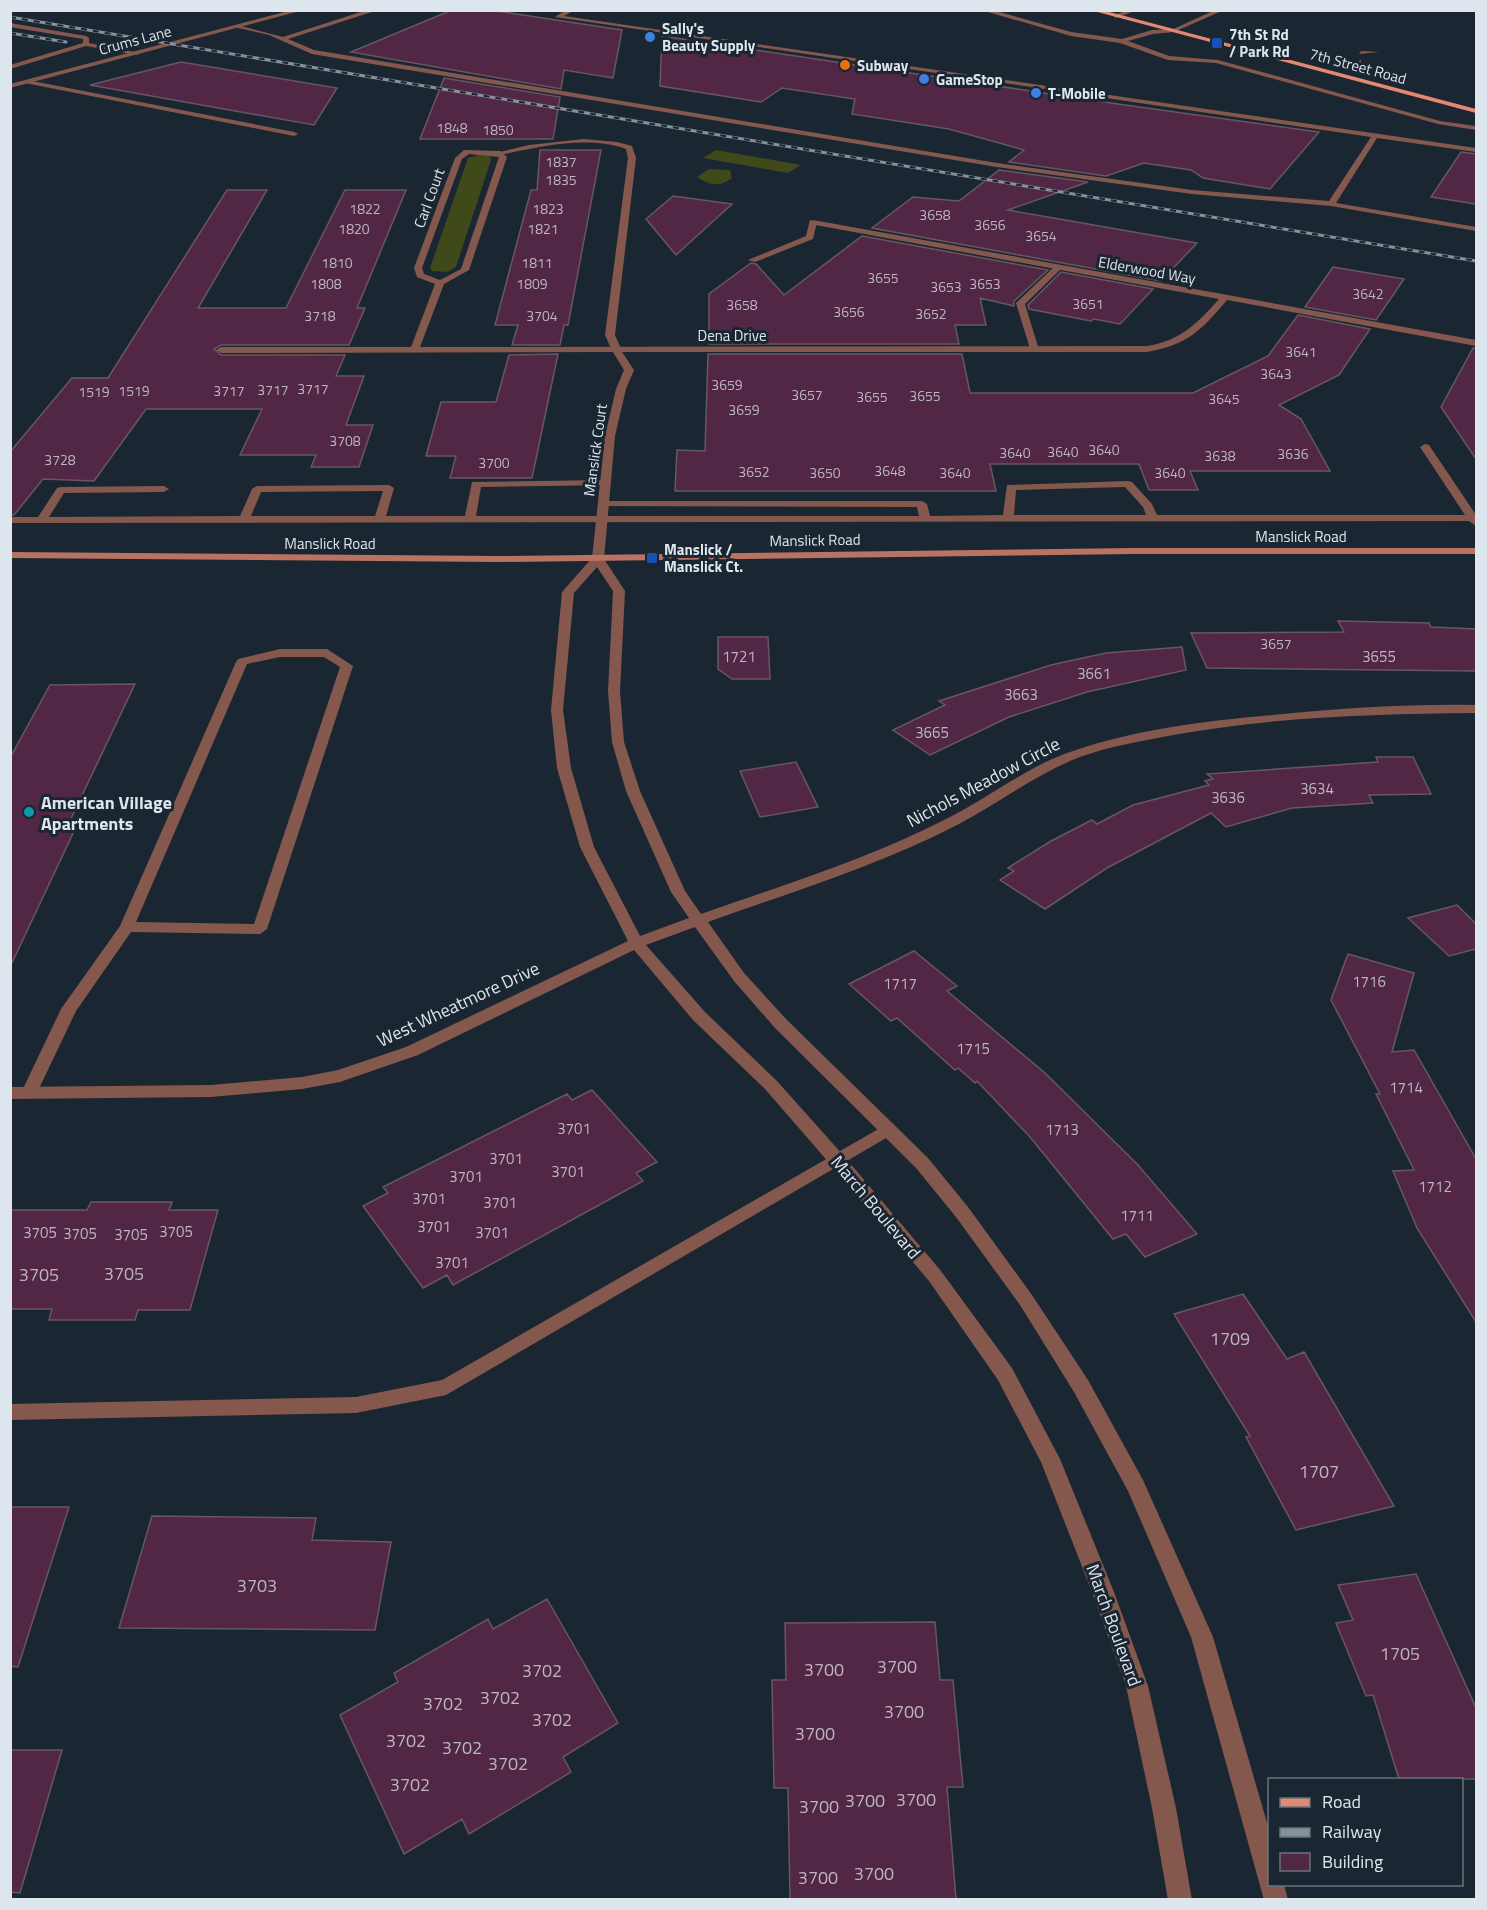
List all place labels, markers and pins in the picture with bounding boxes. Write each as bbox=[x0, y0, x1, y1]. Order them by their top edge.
place label: Sally's Beauty Supply bbox=[662, 17, 756, 57]
place label: 7th St Rd / Park Rd bbox=[1229, 23, 1290, 63]
marker: Sally's Beauty Supply bbox=[643, 30, 657, 44]
marker: 7th St Rd / Park Rd bbox=[1210, 36, 1224, 50]
place label: Subway bbox=[857, 54, 909, 77]
marker: Subway bbox=[838, 58, 852, 72]
place label: GameStop bbox=[936, 68, 1003, 91]
marker: GameStop bbox=[917, 72, 931, 86]
place label: T-Mobile bbox=[1048, 82, 1106, 105]
marker: T-Mobile bbox=[1029, 86, 1043, 100]
place label: Manslick / Manslick Ct. bbox=[664, 538, 743, 578]
marker: Manslick / Manslick Ct. bbox=[645, 551, 659, 565]
place label: American Village Apartments bbox=[41, 789, 172, 837]
marker: American Village Apartments bbox=[22, 805, 36, 819]

